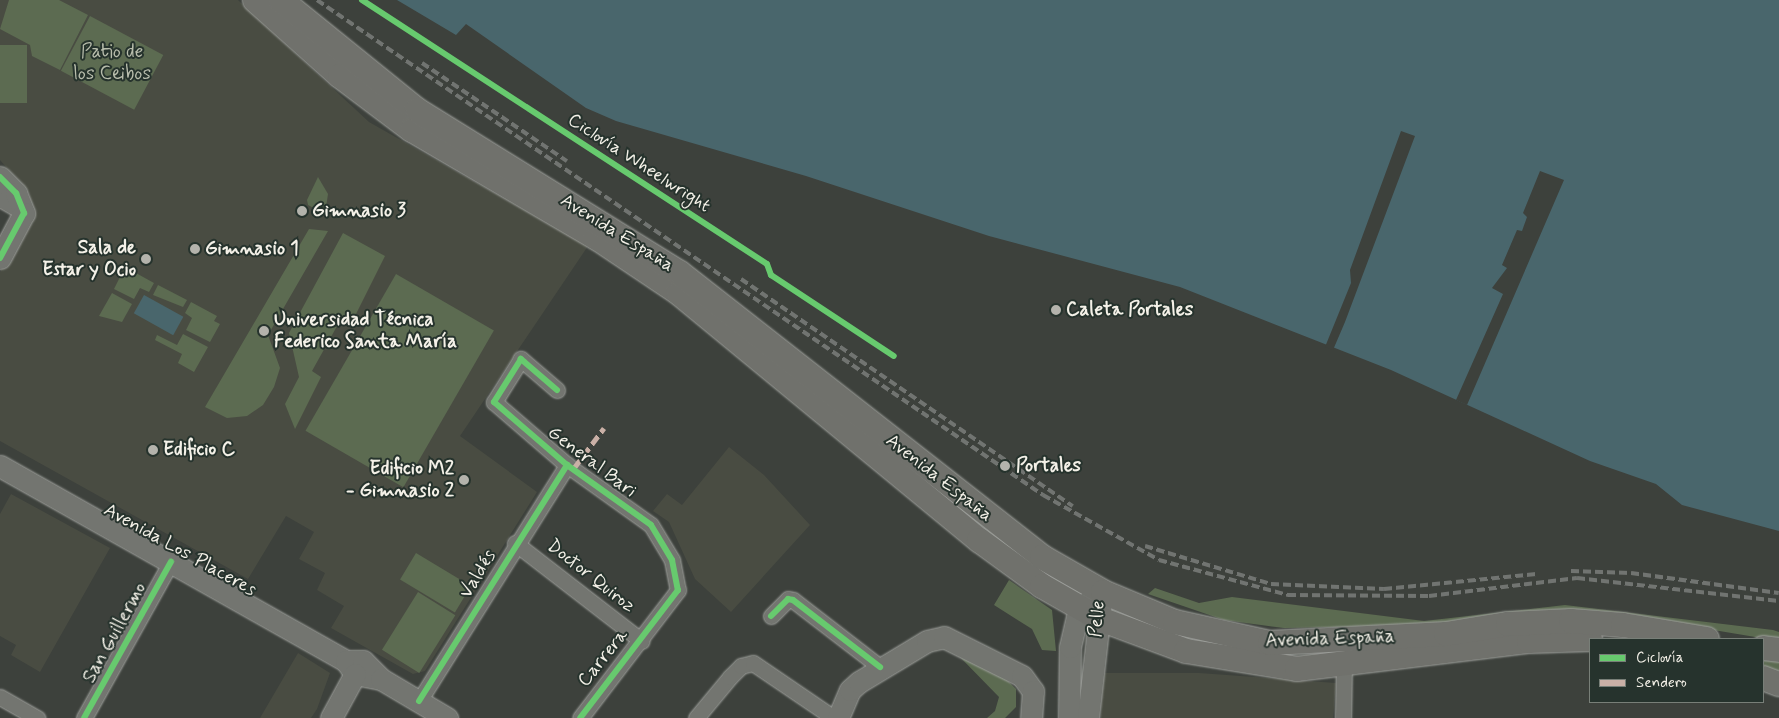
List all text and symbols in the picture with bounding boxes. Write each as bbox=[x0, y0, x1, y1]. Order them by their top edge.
park label: Patio de los Ceibos bbox=[72, 41, 152, 85]
street label: Ciclovía Wheelwright bbox=[563, 108, 715, 218]
street label: Avenida España bbox=[558, 190, 676, 276]
place label: Gimnasio 3 bbox=[312, 200, 406, 222]
marker: Gimnasio 3 bbox=[296, 205, 308, 217]
place label: Sala de Estar y Ocio bbox=[43, 237, 136, 281]
place label: Gimnasio 1 bbox=[205, 238, 299, 260]
marker: Gimnasio 1 bbox=[189, 243, 201, 255]
marker: Sala de Estar y Ocio bbox=[140, 253, 152, 265]
place label: Caleta Portales bbox=[1066, 299, 1193, 321]
marker: Caleta Portales bbox=[1050, 304, 1062, 316]
place label: Universidad Técnica Federico Santa María bbox=[274, 309, 448, 353]
marker: Universidad Técnica Federico Santa María bbox=[258, 325, 270, 337]
street label: General Bari bbox=[543, 421, 641, 503]
street label: Avenida España bbox=[883, 431, 995, 525]
place label: Edificio C bbox=[163, 439, 235, 461]
marker: Edificio C bbox=[147, 444, 159, 456]
place label: Portales bbox=[1016, 455, 1081, 477]
place label: Edificio M2 - Gimnasio 2 bbox=[346, 458, 454, 502]
marker: Portales bbox=[998, 459, 1012, 473]
marker: Edificio M2 - Gimnasio 2 bbox=[458, 474, 470, 486]
street label: Avenida Los Placeres bbox=[101, 499, 259, 601]
street label: Doctor Quiroz bbox=[541, 534, 641, 618]
street label: Valdés bbox=[455, 546, 501, 602]
street label: San Guillermo bbox=[77, 578, 153, 688]
street label: Pelle bbox=[1084, 600, 1110, 638]
street label: Carrera bbox=[573, 625, 633, 691]
street label: Avenida España bbox=[1267, 625, 1393, 653]
legend bbox=[1589, 638, 1764, 703]
text: Ciclovía bbox=[1636, 648, 1684, 668]
text: Sendero bbox=[1636, 673, 1687, 693]

